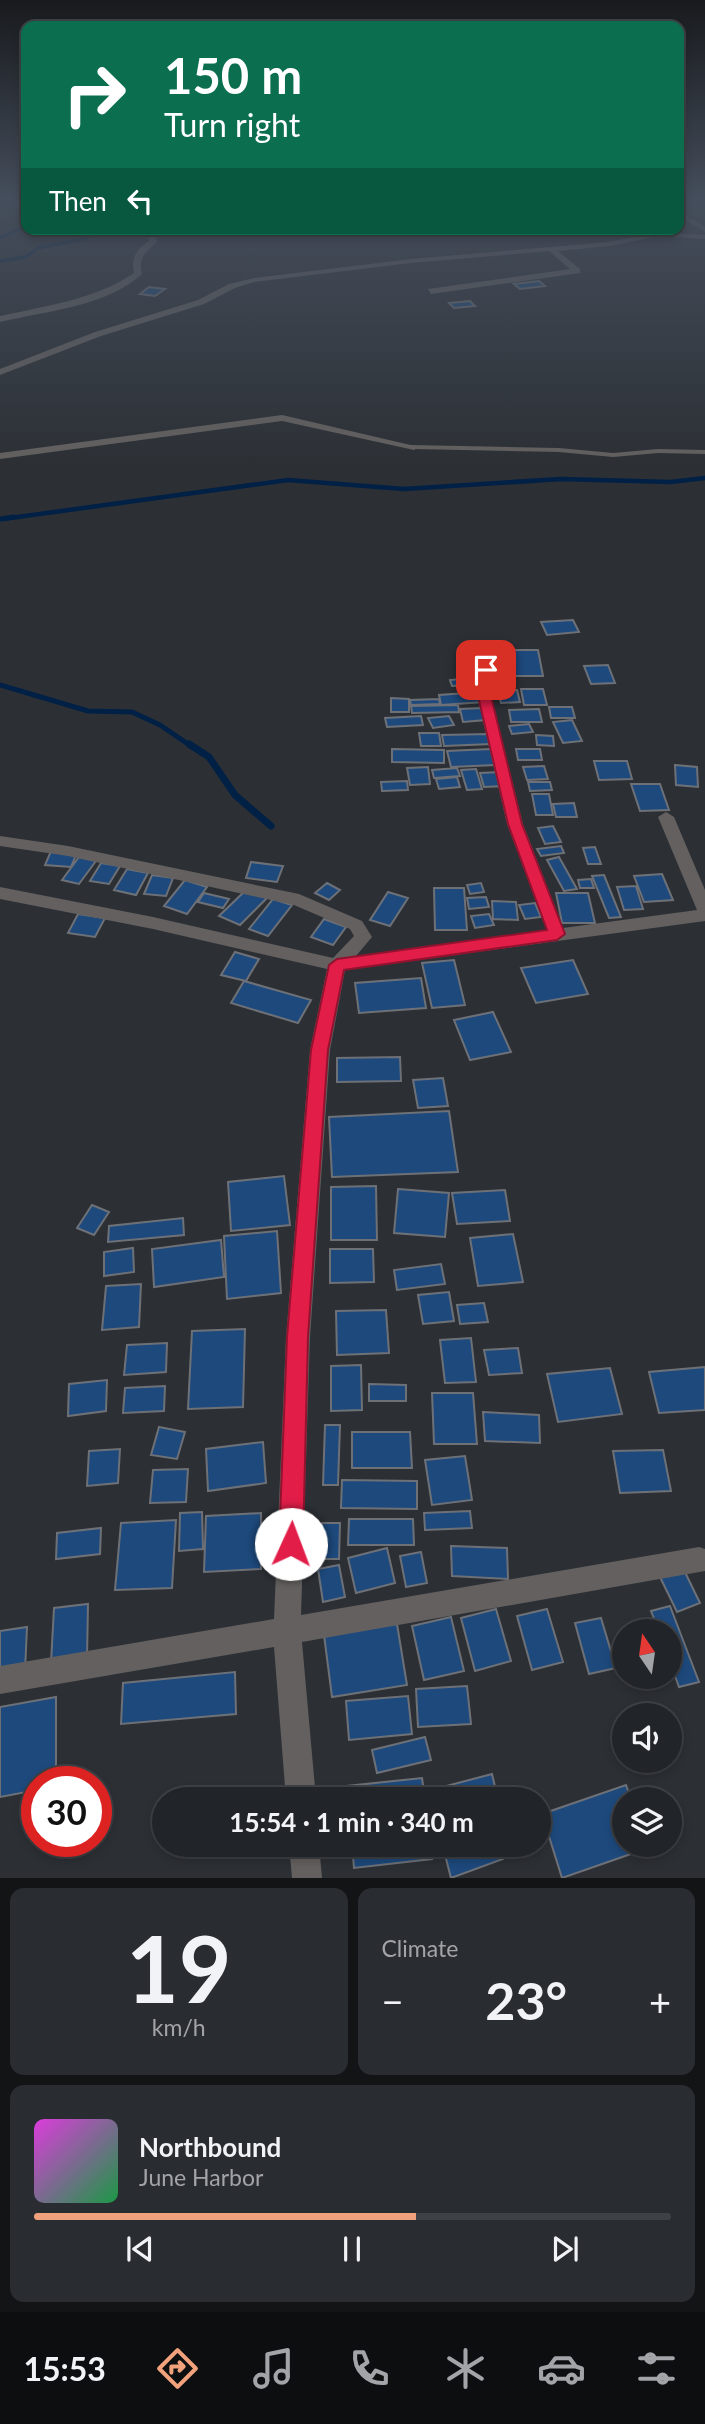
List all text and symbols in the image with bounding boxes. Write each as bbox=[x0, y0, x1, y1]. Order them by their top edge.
text: 150 m bbox=[164, 46, 302, 104]
icon: right bbox=[49, 49, 140, 140]
text: Turn right bbox=[164, 105, 300, 144]
icon: left bbox=[121, 182, 159, 220]
text: Then bbox=[49, 185, 107, 217]
pin bbox=[456, 640, 516, 700]
icon: arrive bbox=[467, 651, 505, 689]
position arrow bbox=[254, 1507, 328, 1581]
north arrow bbox=[612, 1619, 682, 1689]
map controls bbox=[612, 1619, 682, 1857]
button: sound bbox=[612, 1703, 682, 1773]
speed limit sign: 30 bbox=[21, 1766, 112, 1857]
button: layers bbox=[612, 1787, 682, 1857]
text: 15:54 · 1 min · 340 m bbox=[229, 1806, 474, 1838]
text: 19 bbox=[126, 1913, 232, 2022]
text: Climate bbox=[382, 1934, 458, 1962]
text: 23° bbox=[485, 1969, 567, 2031]
text: − bbox=[382, 1978, 404, 2024]
text: + bbox=[649, 1978, 671, 2024]
text: km/h bbox=[152, 2013, 206, 2041]
text: Northbound bbox=[139, 2131, 281, 2163]
text: June Harbor bbox=[139, 2163, 263, 2191]
icon: previous bbox=[121, 2230, 159, 2268]
icon: pause bbox=[333, 2230, 371, 2268]
icon: next bbox=[546, 2230, 584, 2268]
icon: directions bbox=[153, 2344, 202, 2393]
icon: music bbox=[249, 2344, 298, 2393]
icon: phone bbox=[345, 2344, 394, 2393]
icon: climate bbox=[441, 2344, 490, 2393]
icon: car bbox=[537, 2344, 586, 2393]
icon: filters bbox=[632, 2344, 681, 2393]
text: 15:53 bbox=[23, 2349, 106, 2388]

